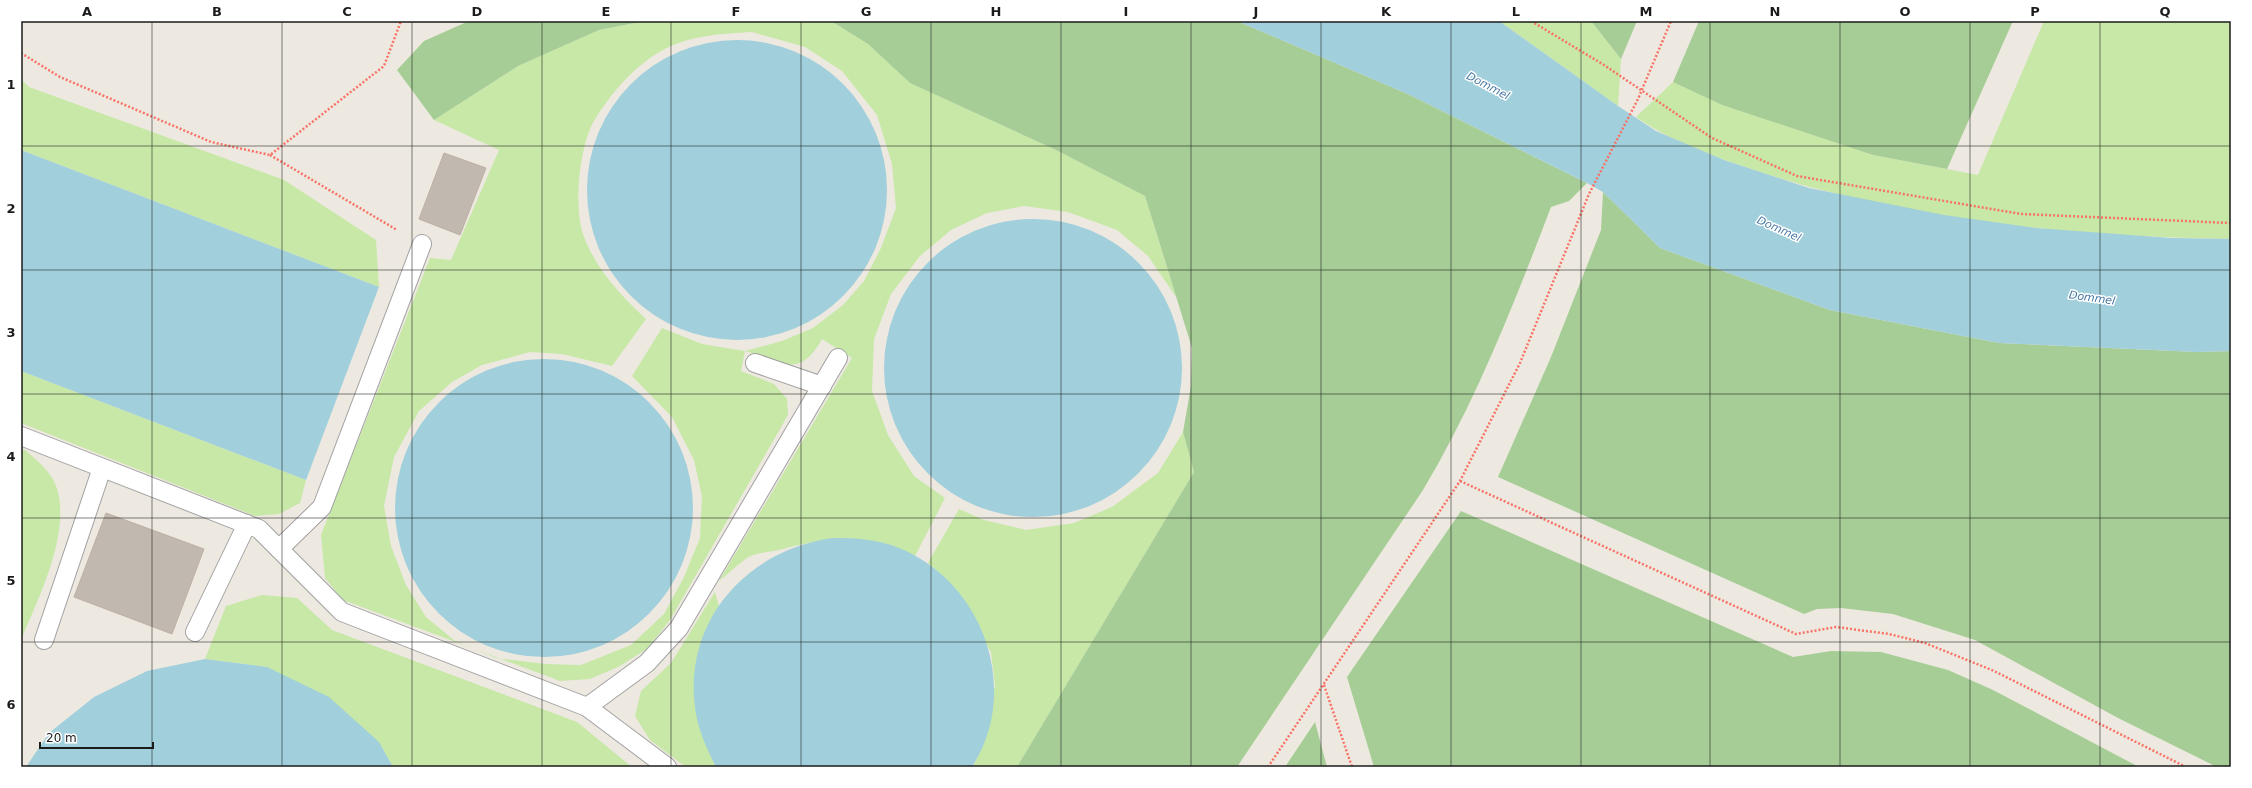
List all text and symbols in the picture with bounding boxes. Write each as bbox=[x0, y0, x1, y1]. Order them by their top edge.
text: A bbox=[82, 4, 92, 19]
text: B bbox=[212, 4, 222, 19]
text: C bbox=[342, 4, 352, 19]
text: D bbox=[472, 4, 483, 19]
text: E bbox=[602, 4, 610, 19]
text: F bbox=[732, 4, 740, 19]
text: G bbox=[861, 4, 871, 19]
text: H bbox=[991, 4, 1001, 19]
text: I bbox=[1124, 4, 1128, 19]
text: J bbox=[1253, 4, 1258, 19]
text: K bbox=[1381, 4, 1392, 19]
text: L bbox=[1512, 4, 1520, 19]
text: M bbox=[1640, 4, 1652, 19]
text: N bbox=[1770, 4, 1780, 19]
text: O bbox=[1899, 4, 1911, 19]
text: P bbox=[2030, 4, 2040, 19]
text: Q bbox=[2159, 4, 2171, 19]
water label: Dommel bbox=[1464, 69, 1512, 103]
text: 1 bbox=[6, 77, 16, 92]
text: 2 bbox=[6, 201, 16, 216]
water label: Dommel bbox=[1755, 214, 1803, 244]
water label: Dommel bbox=[2068, 288, 2116, 308]
text: 3 bbox=[6, 325, 16, 340]
text: 4 bbox=[6, 449, 16, 464]
text: 5 bbox=[6, 573, 16, 588]
text: 6 bbox=[6, 697, 16, 712]
scale bar bbox=[40, 724, 153, 750]
text: 20 m bbox=[46, 731, 77, 745]

